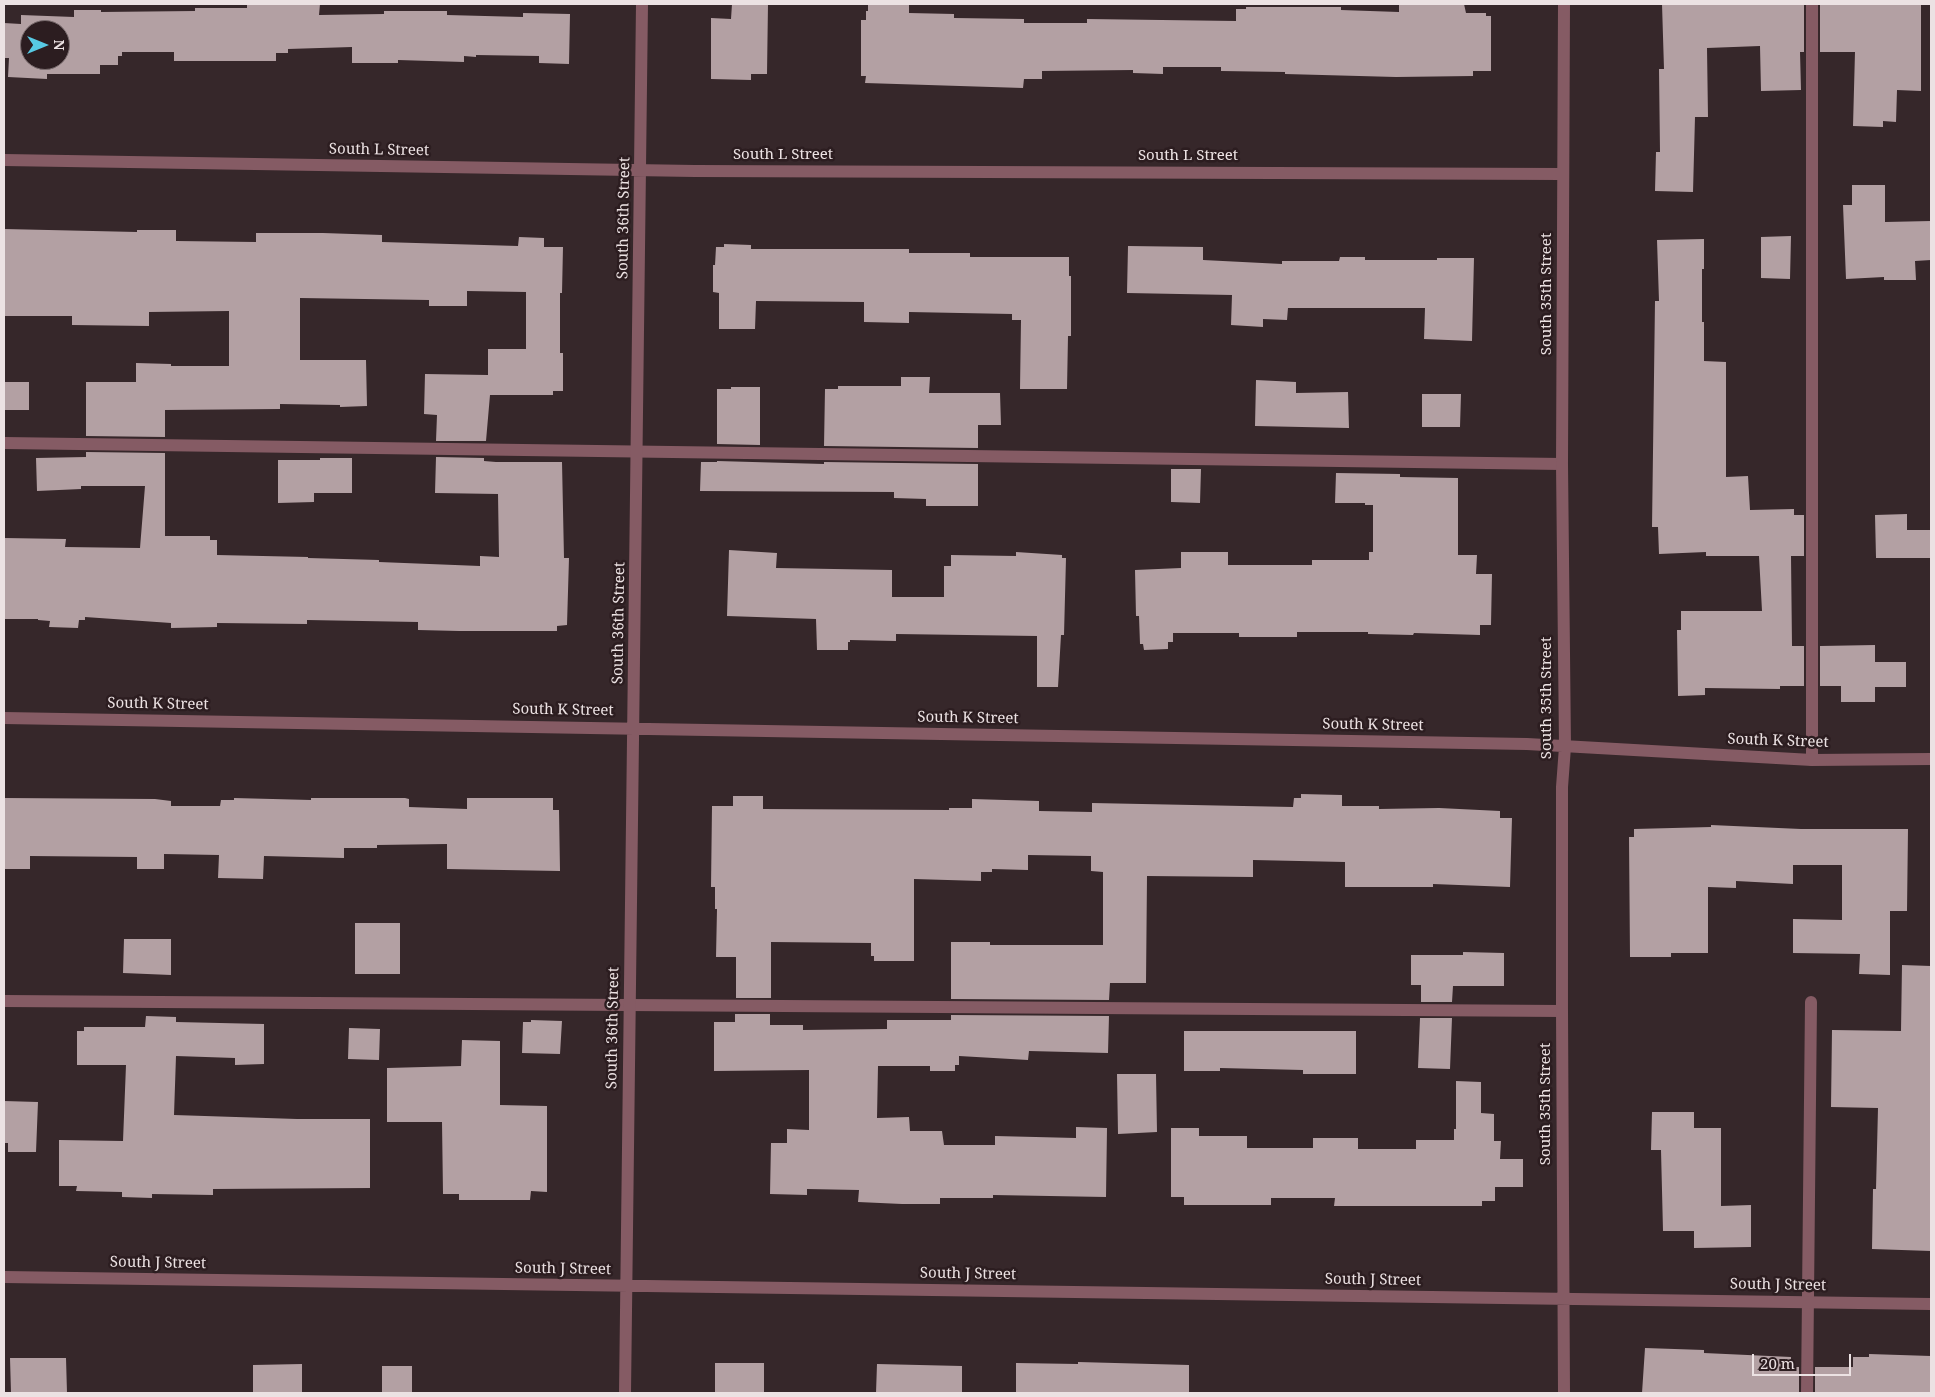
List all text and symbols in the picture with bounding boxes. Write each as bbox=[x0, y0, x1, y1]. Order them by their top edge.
north arrow bbox=[20, 20, 70, 70]
text: N bbox=[50, 39, 69, 51]
street label: South L Street bbox=[329, 140, 429, 160]
street label: South L Street bbox=[733, 146, 833, 164]
street label: South L Street bbox=[1138, 147, 1238, 165]
street label: South 36th Street bbox=[614, 157, 634, 279]
street label: South 35th Street bbox=[1538, 233, 1556, 355]
street label: South 36th Street bbox=[609, 562, 629, 684]
street label: South 35th Street bbox=[1538, 637, 1556, 759]
street label: South K Street bbox=[107, 694, 209, 714]
street label: South K Street bbox=[512, 700, 614, 720]
street label: South K Street bbox=[917, 708, 1019, 728]
street label: South K Street bbox=[1322, 715, 1424, 735]
street label: South K Street bbox=[1727, 730, 1829, 752]
street label: South 36th Street bbox=[603, 967, 623, 1089]
street label: South 35th Street bbox=[1537, 1043, 1555, 1165]
street label: South J Street bbox=[110, 1253, 206, 1273]
street label: South J Street bbox=[515, 1259, 611, 1279]
street label: South J Street bbox=[920, 1264, 1016, 1284]
street label: South J Street bbox=[1325, 1270, 1421, 1290]
street label: South J Street bbox=[1730, 1275, 1826, 1295]
scale bar bbox=[1755, 1344, 1854, 1376]
text: 20 m bbox=[1760, 1353, 1795, 1373]

